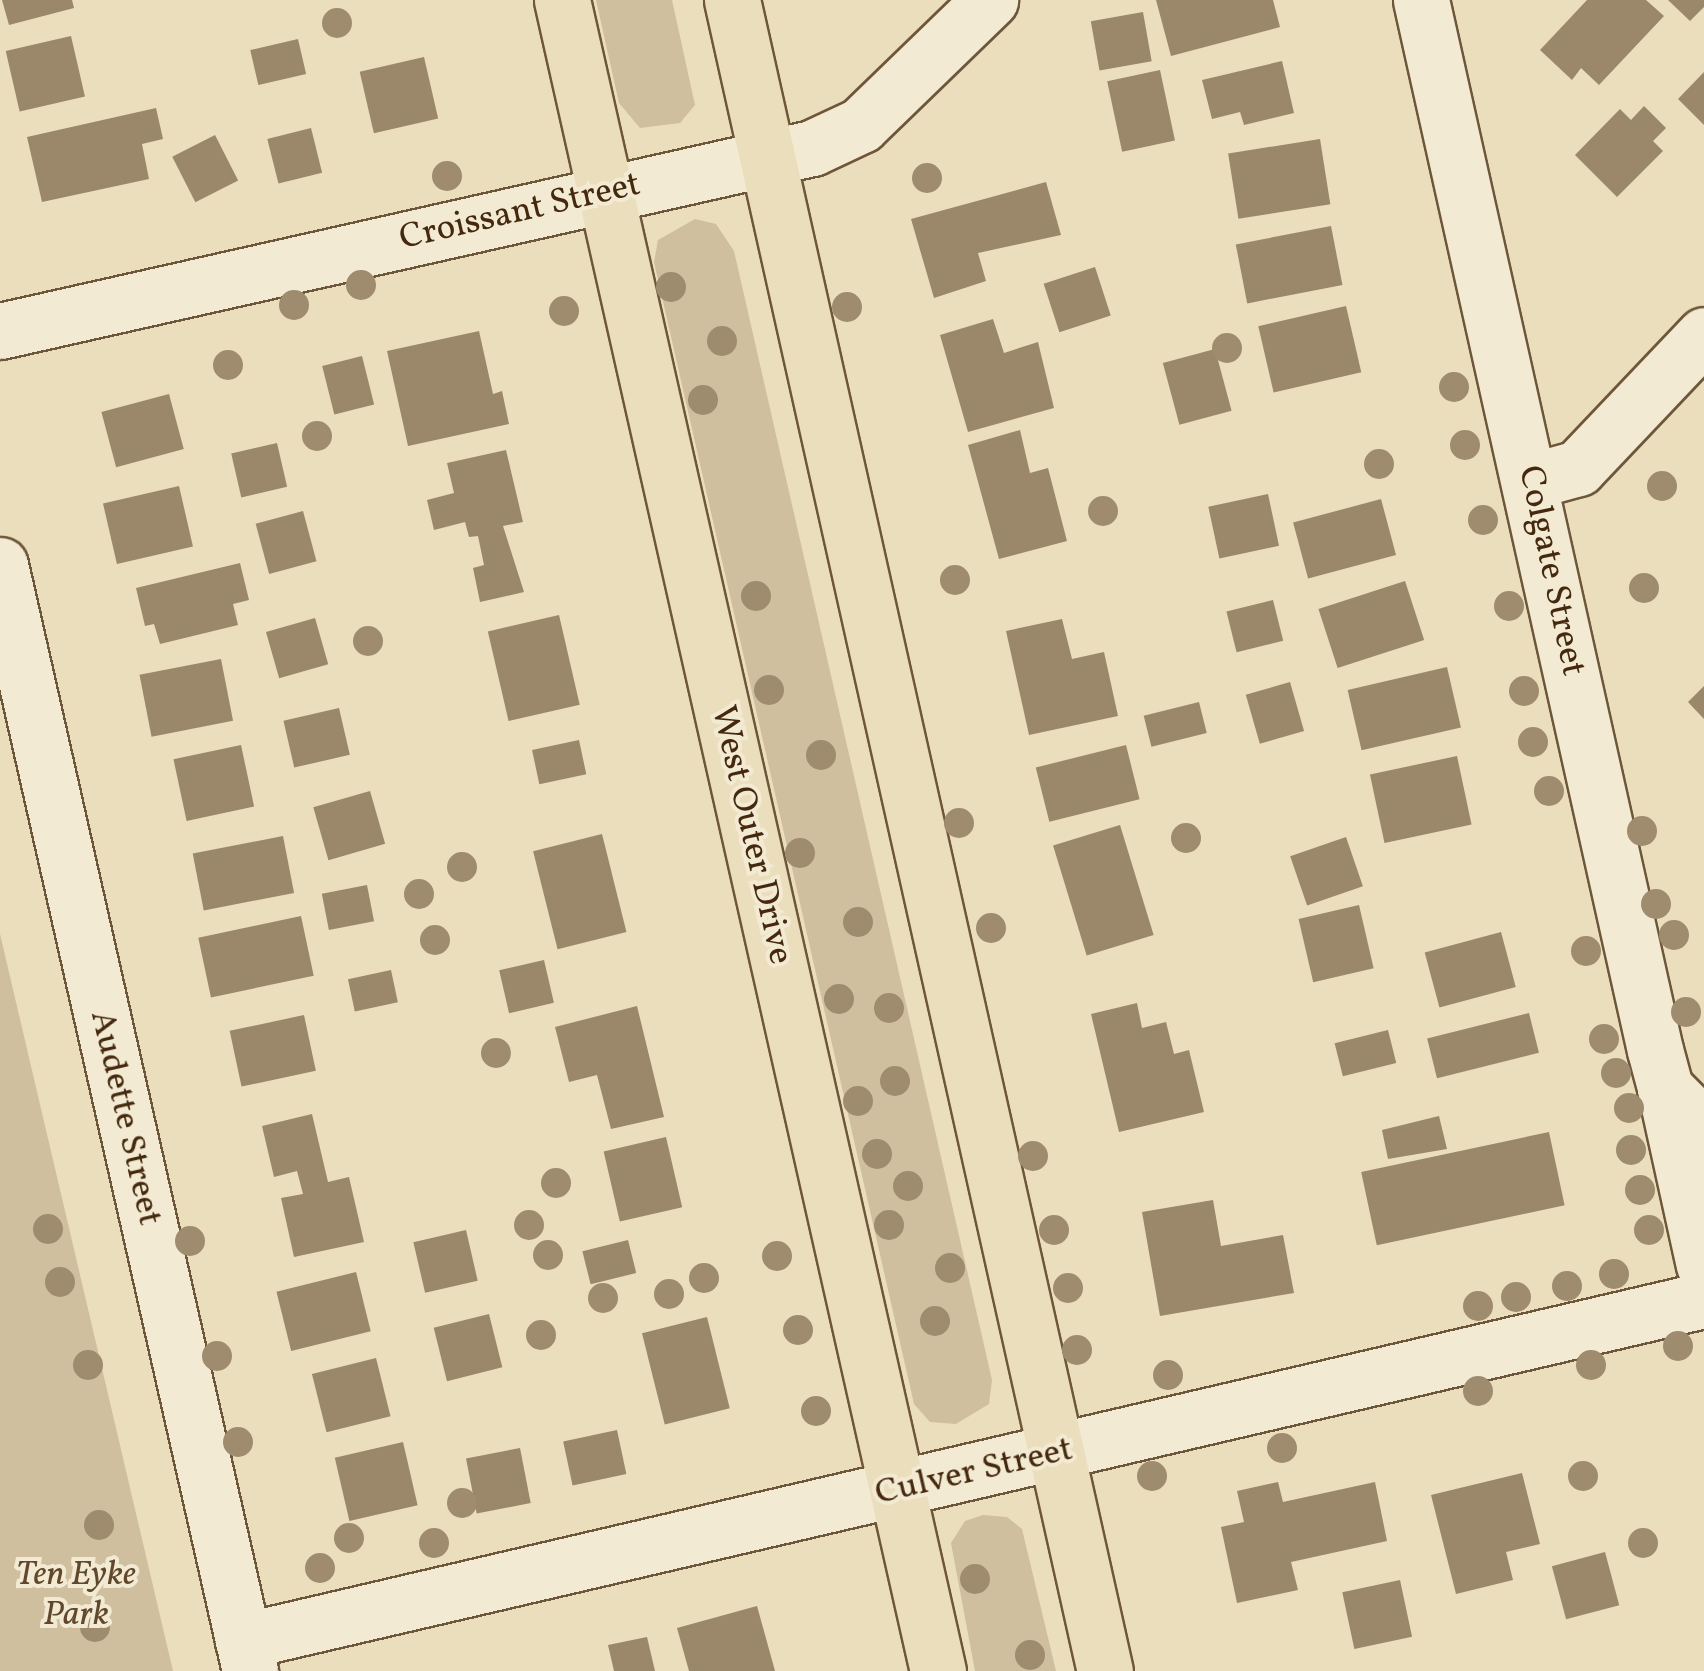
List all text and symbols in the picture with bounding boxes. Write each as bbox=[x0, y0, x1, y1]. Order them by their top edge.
street label: Croissant Street bbox=[395, 164, 645, 260]
street label: Colgate Street bbox=[1508, 462, 1594, 680]
street label: West Outer Drive bbox=[701, 702, 801, 968]
street label: Audette Street bbox=[80, 1006, 170, 1230]
street label: Culver Street bbox=[871, 1429, 1077, 1515]
park label: Ten Eyke Park bbox=[16, 1554, 136, 1636]

